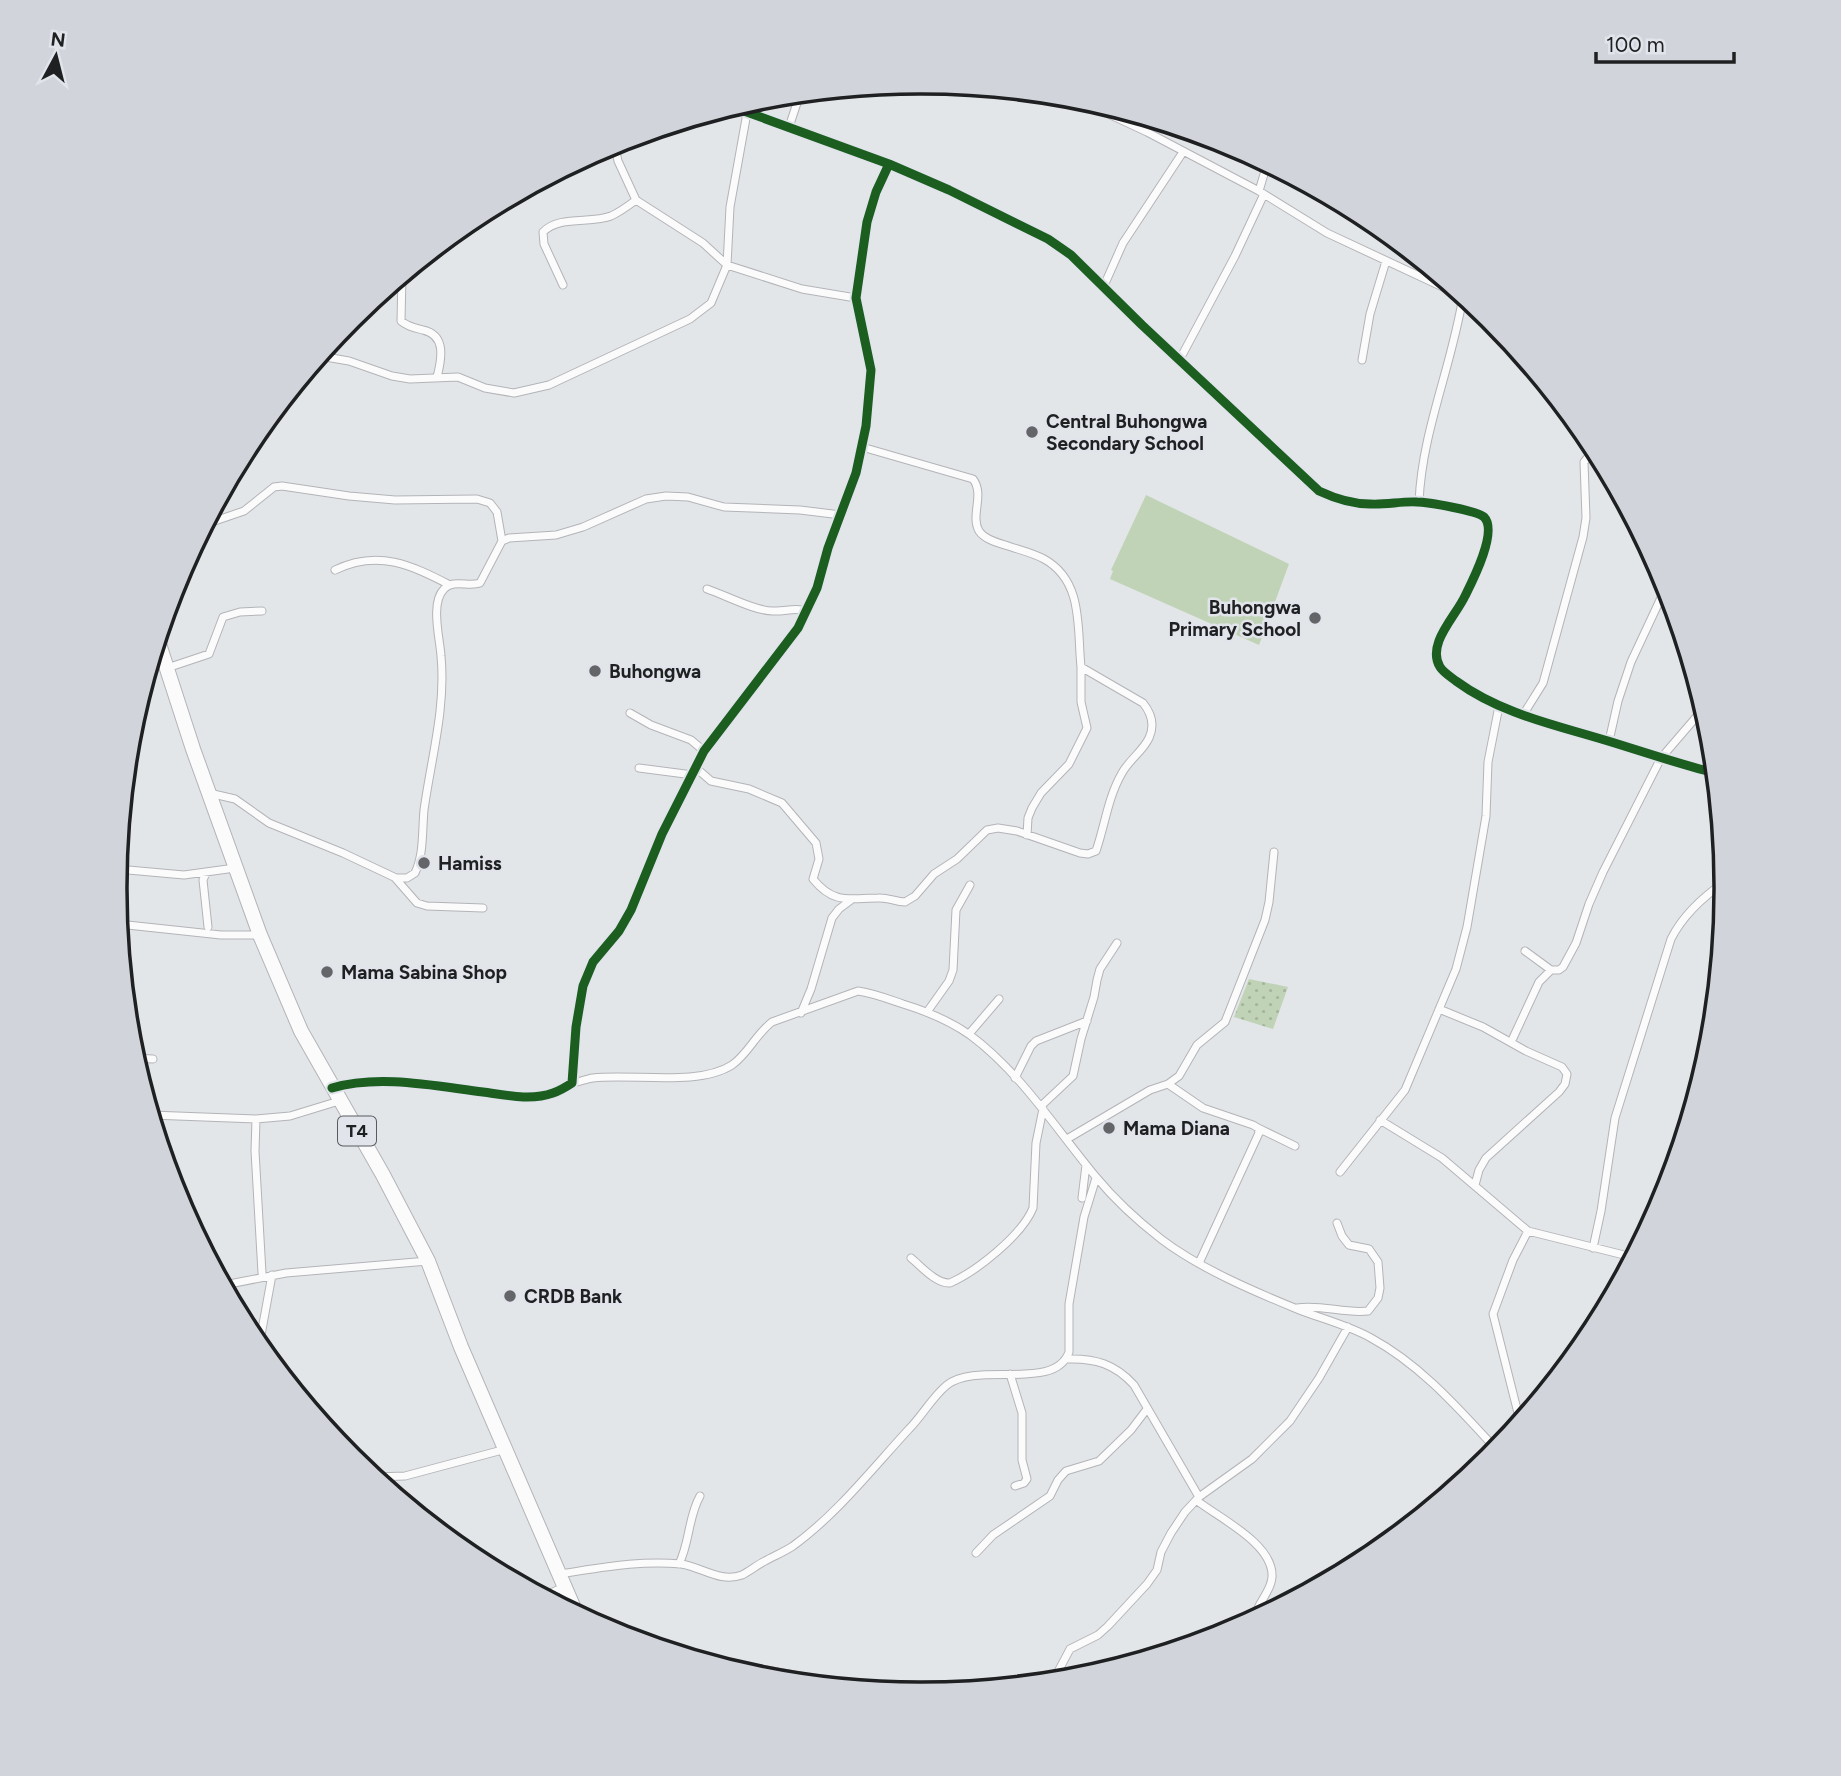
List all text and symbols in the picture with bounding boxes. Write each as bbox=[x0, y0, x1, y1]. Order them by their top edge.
north arrow bbox=[21, 21, 91, 91]
scale bar bbox=[1596, 21, 1734, 65]
text: N bbox=[49, 27, 67, 52]
text: 100 m bbox=[1606, 32, 1665, 57]
place label: Central Buhongwa Secondary School bbox=[1046, 410, 1207, 455]
marker: Central Buhongwa Secondary School bbox=[1024, 424, 1040, 440]
place label: Buhongwa Primary School bbox=[1169, 596, 1301, 641]
marker: Buhongwa Primary School bbox=[1307, 610, 1323, 626]
place label: Buhongwa bbox=[609, 660, 701, 683]
marker: Buhongwa bbox=[587, 663, 603, 679]
place label: Hamiss bbox=[438, 852, 502, 875]
marker: Hamiss bbox=[416, 855, 432, 871]
place label: Mama Sabina Shop bbox=[341, 961, 507, 984]
marker: Mama Sabina Shop bbox=[319, 964, 335, 980]
road number: T4 bbox=[338, 1116, 376, 1146]
place label: Mama Diana bbox=[1123, 1117, 1230, 1140]
marker: Mama Diana bbox=[1101, 1120, 1117, 1136]
place label: CRDB Bank bbox=[524, 1285, 623, 1308]
marker: CRDB Bank bbox=[502, 1288, 518, 1304]

